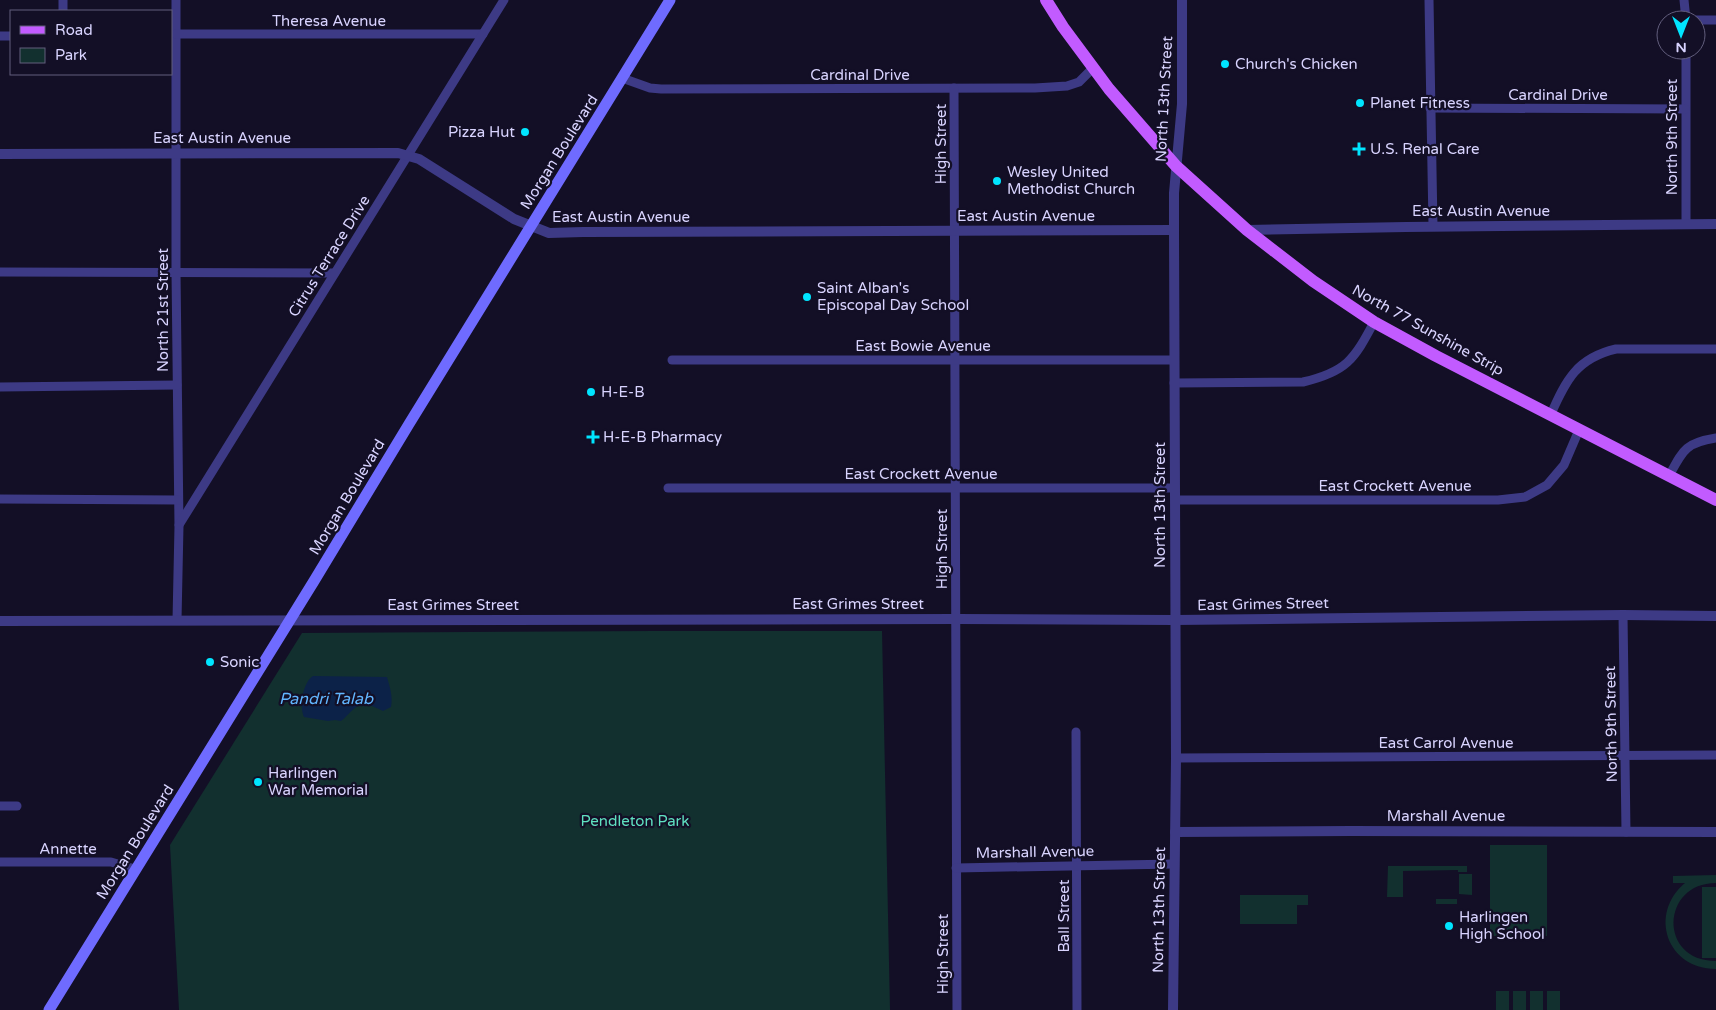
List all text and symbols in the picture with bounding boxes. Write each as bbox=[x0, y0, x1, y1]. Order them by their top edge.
legend bbox=[10, 10, 172, 75]
north arrow bbox=[1656, 10, 1706, 60]
street label: Theresa Avenue bbox=[272, 12, 386, 30]
text: Road bbox=[55, 21, 93, 39]
street label: North 13th Street bbox=[1152, 35, 1176, 162]
text: N bbox=[1675, 39, 1687, 56]
text: Park bbox=[55, 46, 87, 64]
place label: Church's Chicken bbox=[1235, 55, 1358, 73]
marker: Church's Chicken bbox=[1219, 58, 1231, 70]
street label: Cardinal Drive bbox=[810, 66, 910, 84]
street label: North 9th Street bbox=[1663, 78, 1681, 195]
street label: Cardinal Drive bbox=[1508, 86, 1608, 104]
street label: Morgan Boulevard bbox=[516, 91, 602, 213]
place label: Planet Fitness bbox=[1370, 94, 1470, 112]
marker: Planet Fitness bbox=[1354, 97, 1366, 109]
street label: High Street bbox=[932, 104, 950, 184]
place label: Pizza Hut bbox=[448, 123, 515, 141]
marker: Pizza Hut bbox=[519, 126, 531, 138]
street label: East Austin Avenue bbox=[153, 129, 291, 147]
place label: U.S. Renal Care bbox=[1370, 140, 1480, 158]
marker: U.S. Renal Care bbox=[1352, 142, 1366, 156]
place label: Wesley United Methodist Church bbox=[1007, 163, 1135, 198]
marker: Wesley United Methodist Church bbox=[991, 175, 1003, 187]
street label: Citrus Terrace Drive bbox=[284, 192, 374, 320]
street label: East Austin Avenue bbox=[1412, 202, 1550, 220]
street label: East Austin Avenue bbox=[957, 207, 1095, 225]
street label: East Austin Avenue bbox=[552, 208, 690, 226]
street label: North 21st Street bbox=[154, 248, 172, 372]
place label: Saint Alban's Episcopal Day School bbox=[817, 279, 969, 314]
street label: North 77 Sunshine Strip bbox=[1349, 281, 1507, 379]
marker: Saint Alban's Episcopal Day School bbox=[801, 291, 813, 303]
street label: East Bowie Avenue bbox=[855, 337, 991, 355]
place label: H-E-B bbox=[601, 383, 645, 401]
marker: H-E-B bbox=[585, 386, 597, 398]
place label: H-E-B Pharmacy bbox=[603, 428, 722, 446]
marker: H-E-B Pharmacy bbox=[587, 431, 599, 443]
street label: Morgan Boulevard bbox=[305, 436, 389, 558]
street label: North 13th Street bbox=[1151, 442, 1169, 568]
street label: East Crockett Avenue bbox=[844, 465, 998, 483]
street label: East Crockett Avenue bbox=[1318, 477, 1472, 495]
street label: High Street bbox=[933, 509, 951, 589]
street label: East Grimes Street bbox=[1197, 594, 1329, 614]
street label: East Grimes Street bbox=[792, 595, 924, 613]
street label: East Grimes Street bbox=[387, 596, 519, 614]
place label: Sonic bbox=[220, 653, 259, 671]
marker: Sonic bbox=[204, 656, 216, 668]
street label: North 9th Street bbox=[1601, 665, 1621, 782]
water label: Pandri Talab bbox=[279, 689, 374, 709]
street label: East Carrol Avenue bbox=[1378, 734, 1514, 752]
place label: Harlingen War Memorial bbox=[268, 764, 368, 799]
marker: Harlingen War Memorial bbox=[252, 776, 264, 788]
street label: Morgan Boulevard bbox=[92, 781, 178, 903]
street label: Marshall Avenue bbox=[1387, 807, 1505, 825]
park label: Pendleton Park bbox=[580, 812, 690, 830]
street label: Annette bbox=[39, 840, 97, 858]
street label: Marshall Avenue bbox=[976, 842, 1094, 862]
street label: North 13th Street bbox=[1149, 847, 1169, 973]
street label: Ball Street bbox=[1055, 879, 1073, 953]
place label: Harlingen High School bbox=[1459, 908, 1545, 943]
street label: High Street bbox=[934, 914, 952, 994]
marker: Harlingen High School bbox=[1443, 920, 1455, 932]

